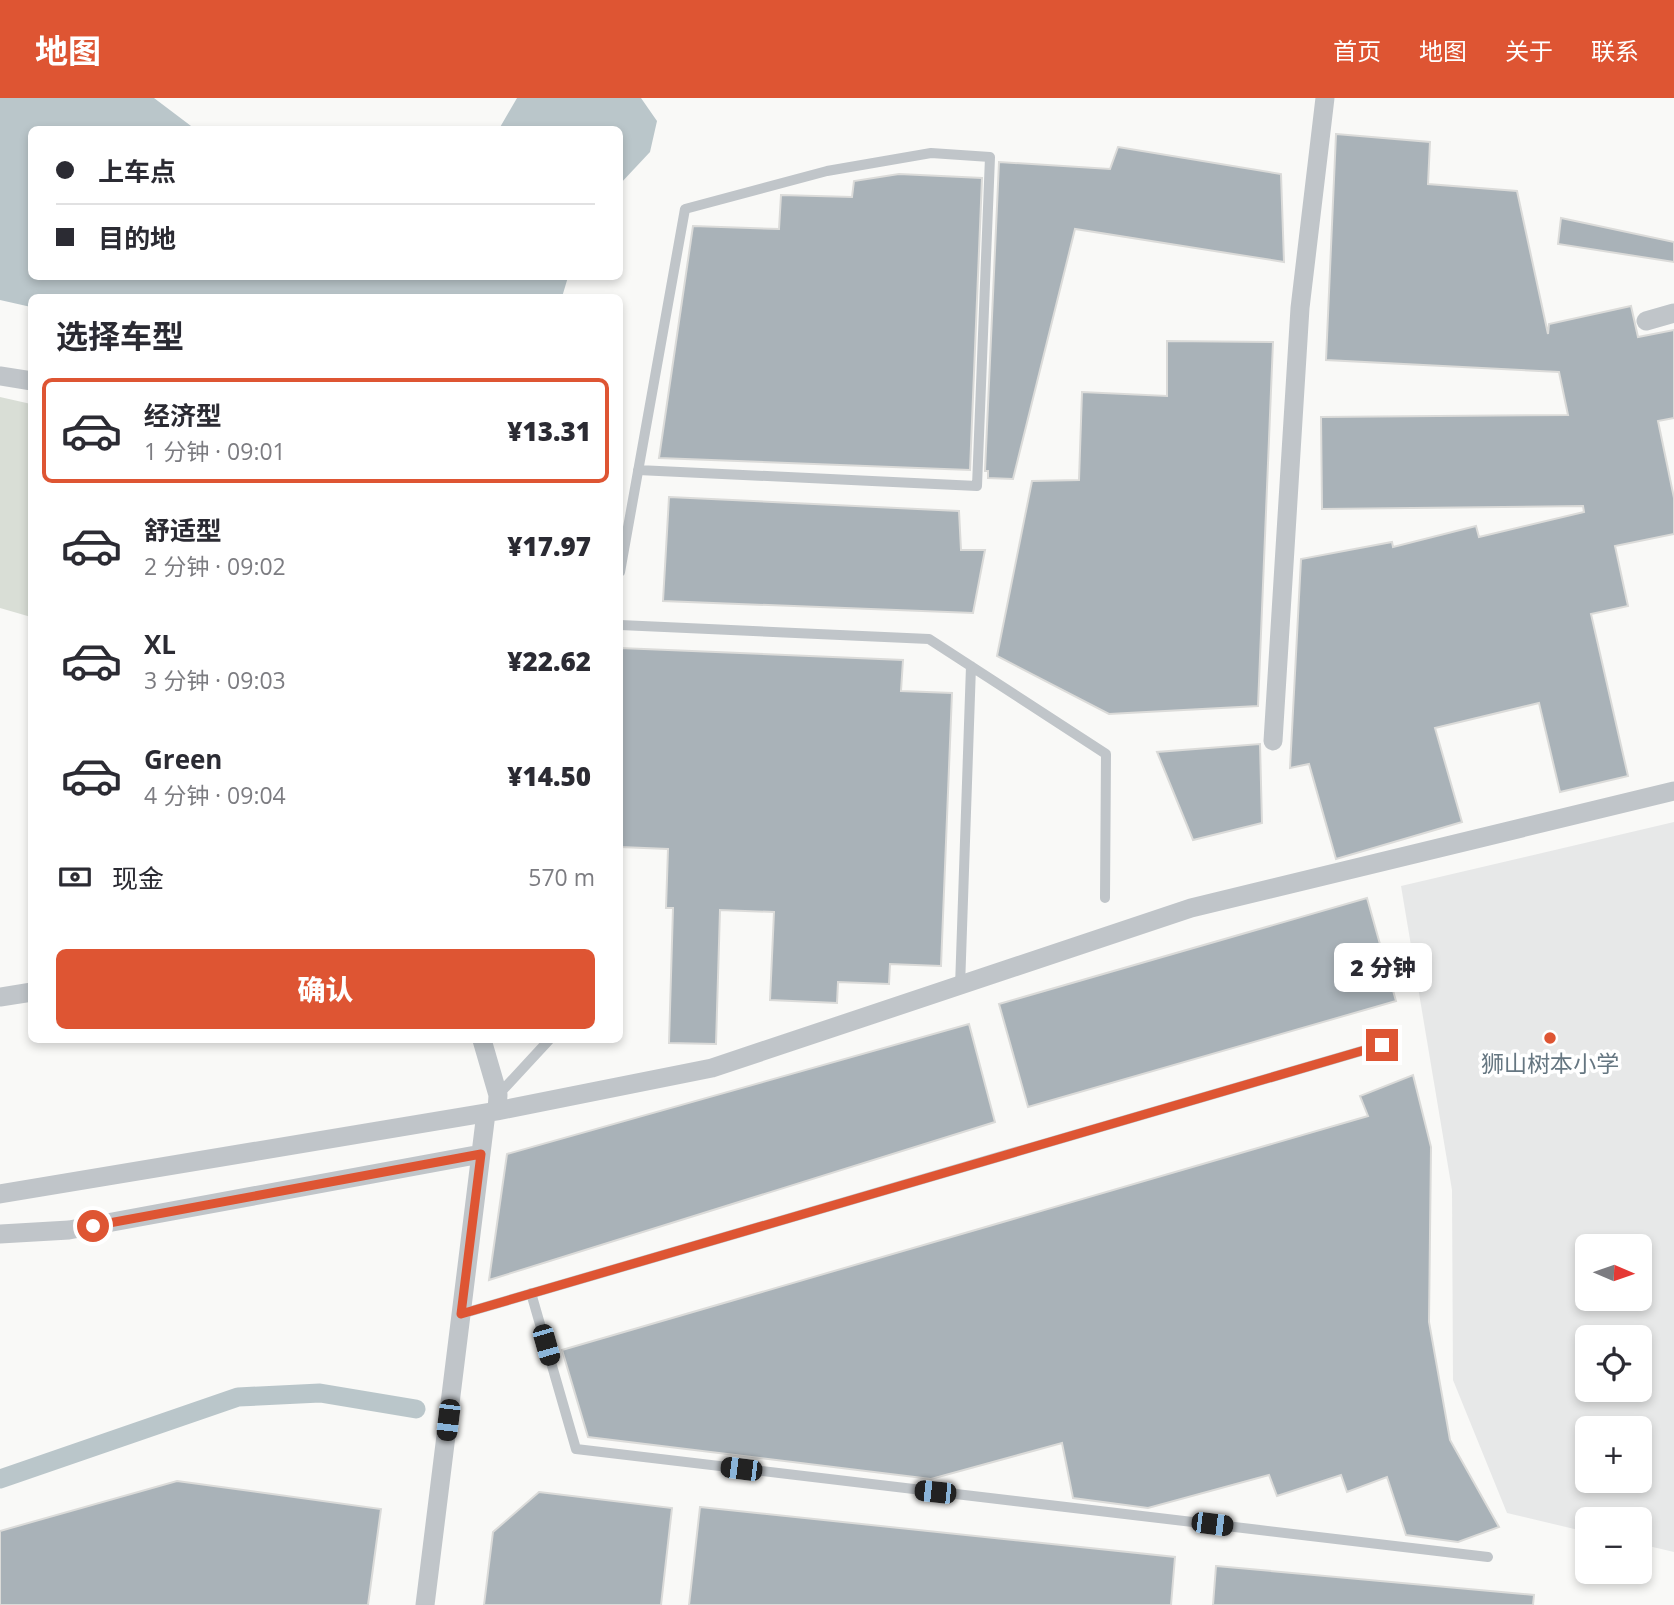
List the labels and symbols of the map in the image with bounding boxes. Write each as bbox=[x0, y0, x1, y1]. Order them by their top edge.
callout: 2 分钟 bbox=[1333, 944, 1431, 992]
route end bbox=[1366, 1029, 1398, 1061]
marker: 狮山树本小学 bbox=[1542, 1030, 1558, 1046]
place label: 狮山树本小学 bbox=[1481, 1047, 1619, 1079]
route start bbox=[77, 1210, 109, 1242]
north arrow bbox=[1575, 1234, 1652, 1311]
car bbox=[531, 1322, 562, 1368]
car bbox=[436, 1398, 461, 1442]
car bbox=[719, 1456, 764, 1482]
car bbox=[914, 1479, 957, 1505]
car bbox=[1190, 1511, 1235, 1537]

